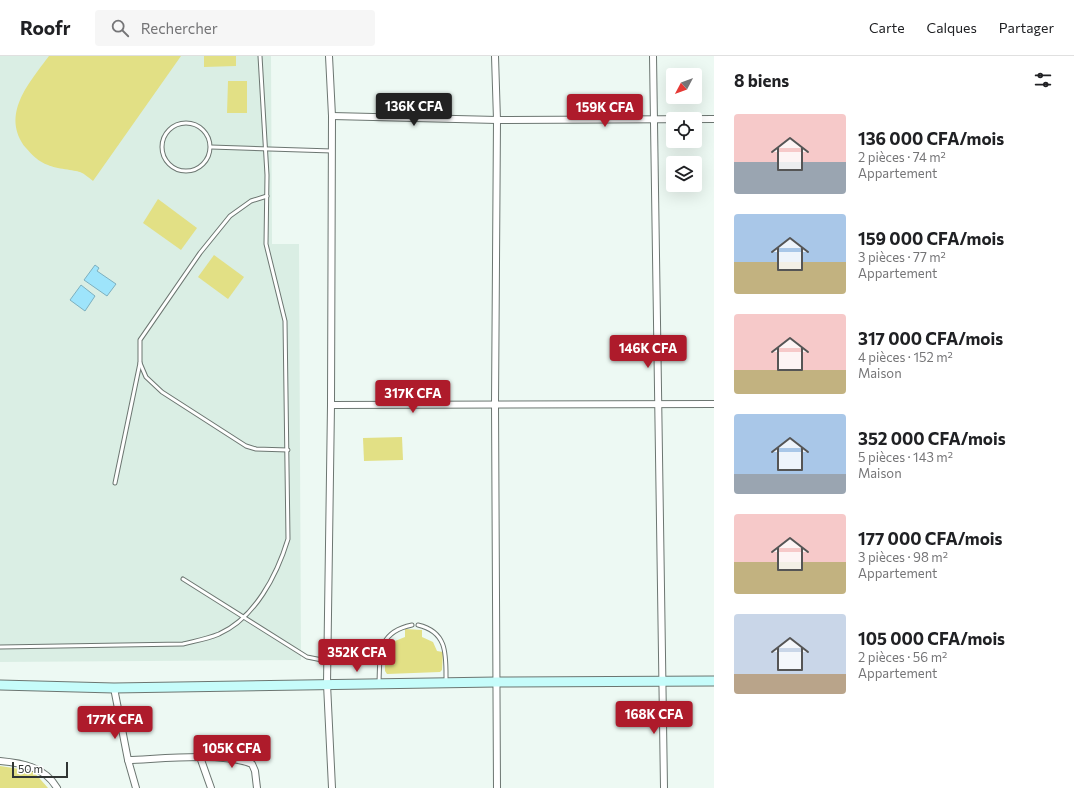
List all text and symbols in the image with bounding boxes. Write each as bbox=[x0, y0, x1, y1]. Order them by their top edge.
search box bbox=[95, 10, 375, 46]
text: Roofr bbox=[20, 16, 71, 39]
icon: search bbox=[109, 17, 131, 39]
text: Rechercher bbox=[141, 19, 218, 37]
text: Carte bbox=[869, 19, 905, 36]
text: Calques bbox=[927, 19, 977, 36]
text: Partager bbox=[999, 19, 1054, 36]
north arrow bbox=[666, 68, 702, 104]
map controls bbox=[666, 68, 702, 192]
icon: filters bbox=[1032, 69, 1054, 91]
text: 8 biens bbox=[734, 70, 789, 91]
pin: 136K CFA bbox=[373, 93, 455, 127]
pin: 159K CFA bbox=[564, 94, 646, 128]
text: 136K CFA bbox=[385, 98, 443, 114]
text: 159K CFA bbox=[576, 99, 634, 115]
button: locate bbox=[666, 112, 702, 148]
text: 136 000 CFA/mois bbox=[858, 128, 1004, 149]
icon: home bbox=[766, 130, 814, 178]
text: 2 pièces · 74 m² bbox=[858, 149, 946, 165]
button: layers bbox=[666, 156, 702, 192]
text: Appartement bbox=[858, 165, 937, 181]
text: 159 000 CFA/mois bbox=[858, 228, 1004, 249]
icon: home bbox=[766, 230, 814, 278]
text: 3 pièces · 77 m² bbox=[858, 249, 946, 265]
text: Appartement bbox=[858, 265, 937, 281]
text: 317 000 CFA/mois bbox=[858, 328, 1003, 349]
icon: home bbox=[766, 330, 814, 378]
pin: 146K CFA bbox=[607, 335, 689, 369]
text: 146K CFA bbox=[619, 340, 677, 356]
text: 4 pièces · 152 m² bbox=[858, 349, 953, 365]
text: Maison bbox=[858, 365, 902, 381]
pin: 317K CFA bbox=[372, 380, 454, 414]
text: 317K CFA bbox=[384, 385, 442, 401]
text: 352 000 CFA/mois bbox=[858, 428, 1006, 449]
icon: home bbox=[766, 430, 814, 478]
text: 5 pièces · 143 m² bbox=[858, 449, 953, 465]
text: Maison bbox=[858, 465, 902, 481]
text: 177 000 CFA/mois bbox=[858, 528, 1003, 549]
icon: home bbox=[766, 530, 814, 578]
text: 3 pièces · 98 m² bbox=[858, 549, 948, 565]
text: Appartement bbox=[858, 565, 937, 581]
text: 105 000 CFA/mois bbox=[858, 628, 1005, 649]
icon: home bbox=[766, 630, 814, 678]
pin: 352K CFA bbox=[316, 639, 398, 673]
text: 352K CFA bbox=[327, 644, 387, 660]
text: 2 pièces · 56 m² bbox=[858, 649, 947, 665]
text: Appartement bbox=[858, 665, 937, 681]
pin: 168K CFA bbox=[613, 701, 695, 735]
pin: 177K CFA bbox=[74, 706, 156, 740]
text: 168K CFA bbox=[625, 706, 683, 722]
text: 177K CFA bbox=[87, 711, 143, 727]
pin: 105K CFA bbox=[191, 735, 273, 769]
text: 105K CFA bbox=[203, 740, 261, 756]
scale bar bbox=[12, 760, 68, 779]
text: 50 m bbox=[18, 762, 43, 775]

